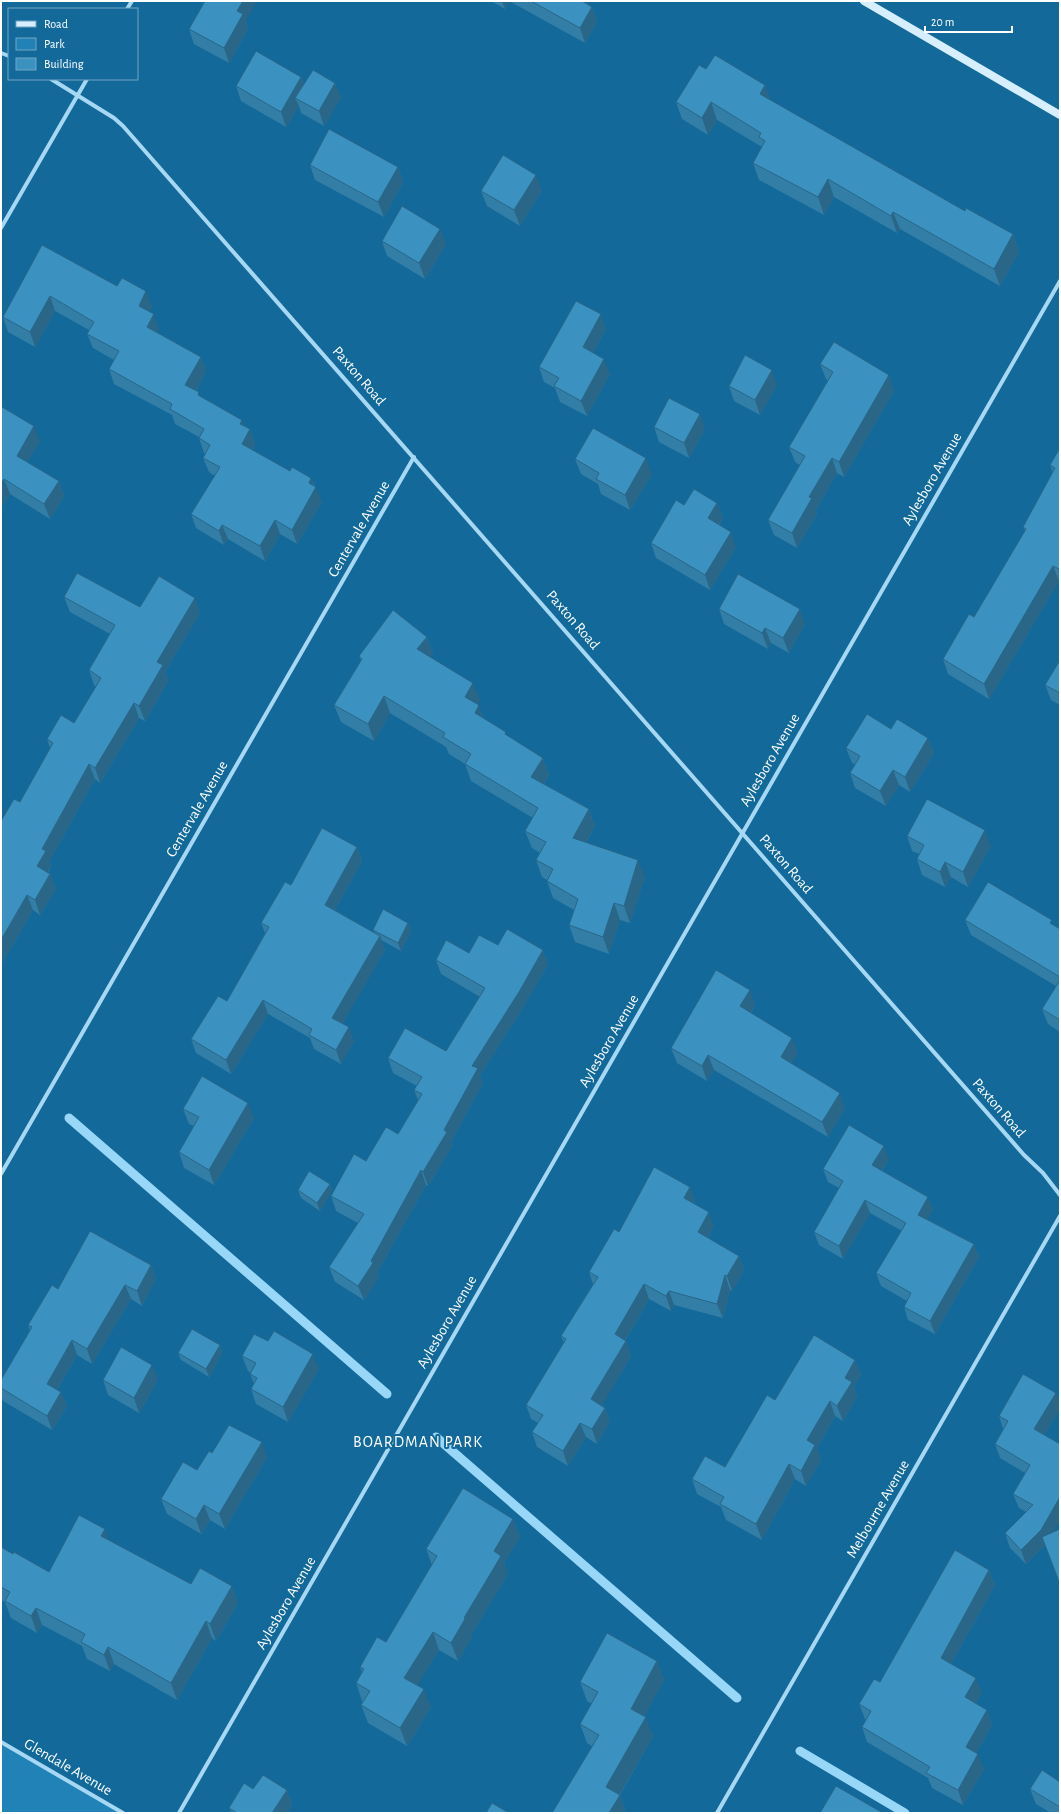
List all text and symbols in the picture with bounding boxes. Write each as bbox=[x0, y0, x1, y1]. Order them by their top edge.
legend bbox=[8, 8, 138, 80]
scale bar bbox=[925, 8, 1012, 34]
text: 20 m bbox=[931, 16, 954, 28]
text: Road bbox=[44, 18, 68, 30]
text: Park bbox=[44, 38, 65, 50]
text: Building bbox=[44, 58, 84, 70]
street label: Paxton Road bbox=[329, 344, 389, 409]
street label: Aylesboro Avenue bbox=[899, 430, 965, 528]
street label: Centervale Avenue bbox=[325, 478, 393, 580]
street label: Paxton Road bbox=[543, 588, 603, 653]
street label: Aylesboro Avenue bbox=[737, 711, 803, 809]
street label: Centervale Avenue bbox=[163, 758, 231, 860]
street label: Paxton Road bbox=[756, 832, 816, 897]
street label: Aylesboro Avenue bbox=[576, 992, 642, 1090]
street label: Paxton Road bbox=[969, 1076, 1029, 1141]
street label: Aylesboro Avenue bbox=[414, 1273, 480, 1371]
district label: BOARDMAN PARK bbox=[353, 1434, 483, 1450]
street label: Melbourne Avenue bbox=[844, 1457, 912, 1561]
street label: Aylesboro Avenue bbox=[253, 1554, 319, 1652]
street label: Glendale Avenue bbox=[21, 1736, 115, 1798]

